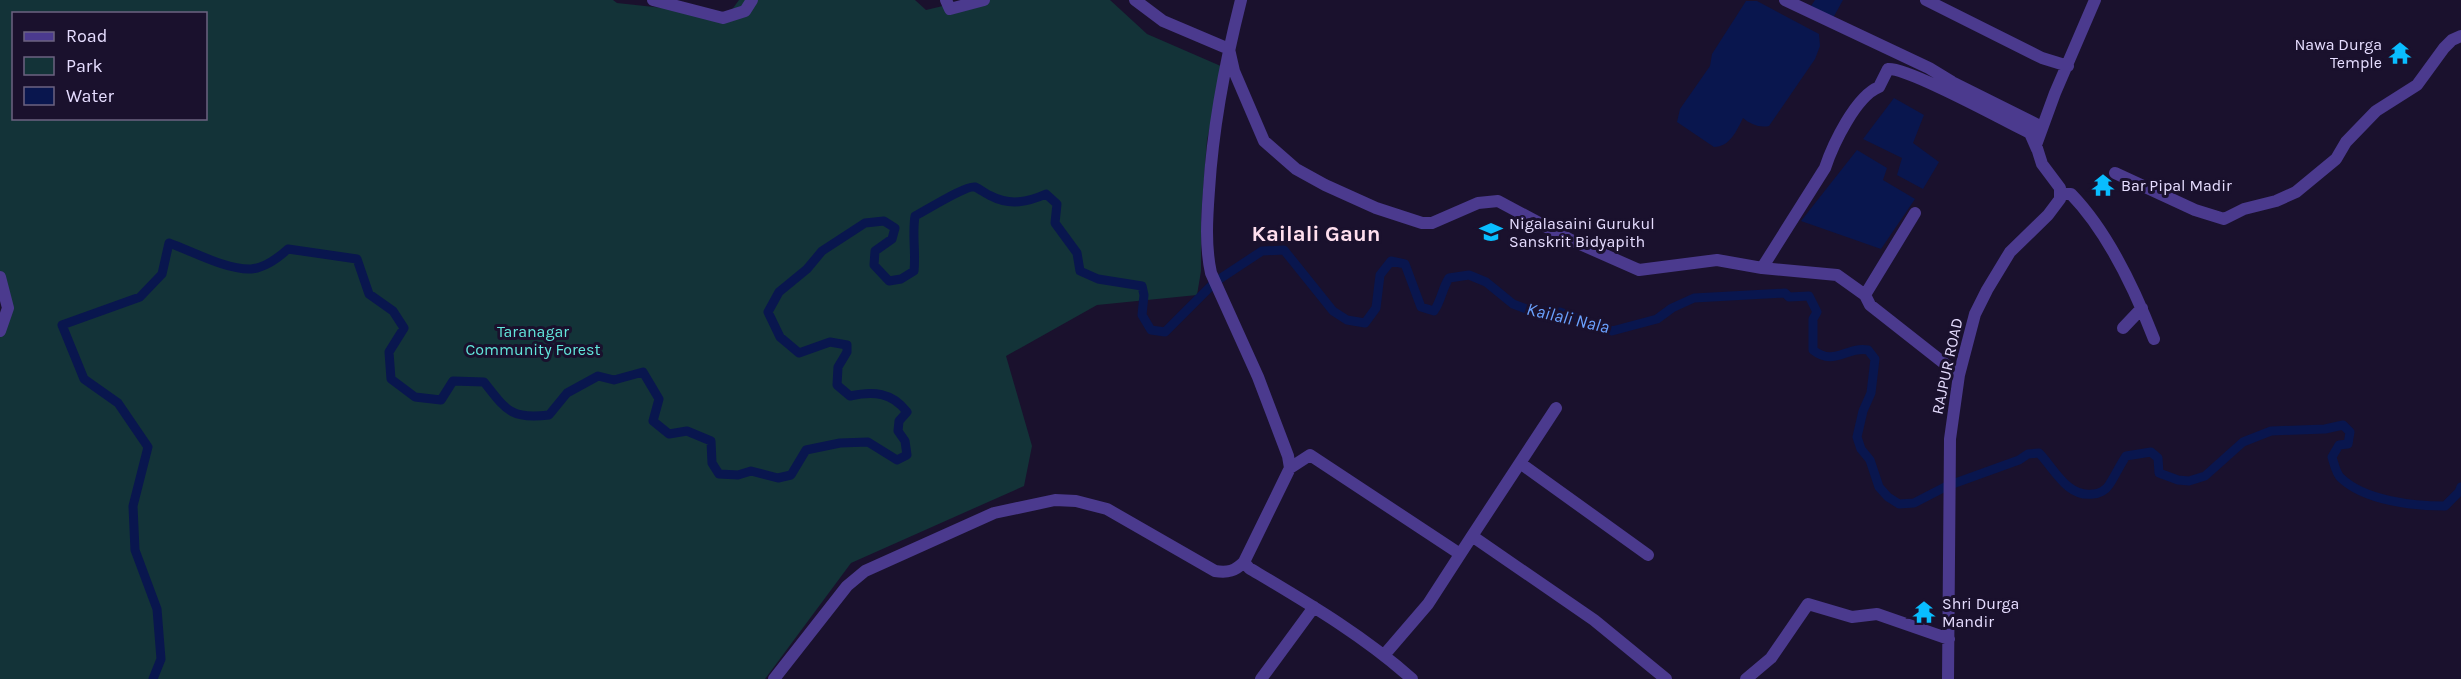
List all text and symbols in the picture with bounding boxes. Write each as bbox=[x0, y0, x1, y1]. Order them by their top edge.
legend bbox=[12, 12, 207, 120]
text: Road bbox=[66, 25, 107, 47]
place label: Nawa Durga Temple bbox=[2294, 35, 2382, 72]
temple icon: Nawa Durga Temple bbox=[2387, 40, 2413, 66]
text: Park bbox=[66, 55, 103, 77]
text: Water bbox=[66, 85, 114, 107]
temple icon: Bar Pipal Madir bbox=[2090, 172, 2116, 198]
place label: Bar Pipal Madir bbox=[2121, 176, 2232, 195]
place label: Nigalasaini Gurukul Sanskrit Bidyapith bbox=[1509, 214, 1655, 251]
school or university icon: Nigalasaini Gurukul Sanskrit Bidyapith bbox=[1478, 219, 1504, 245]
district label: Kailali Gaun bbox=[1252, 221, 1380, 247]
water label: Kailali Nala bbox=[1524, 298, 1612, 338]
street label: RAJPUR ROAD bbox=[1927, 316, 1967, 416]
park label: Taranagar Community Forest bbox=[466, 322, 600, 359]
place label: Shri Durga Mandir bbox=[1942, 594, 2019, 631]
temple icon: Shri Durga Mandir bbox=[1911, 599, 1937, 625]

